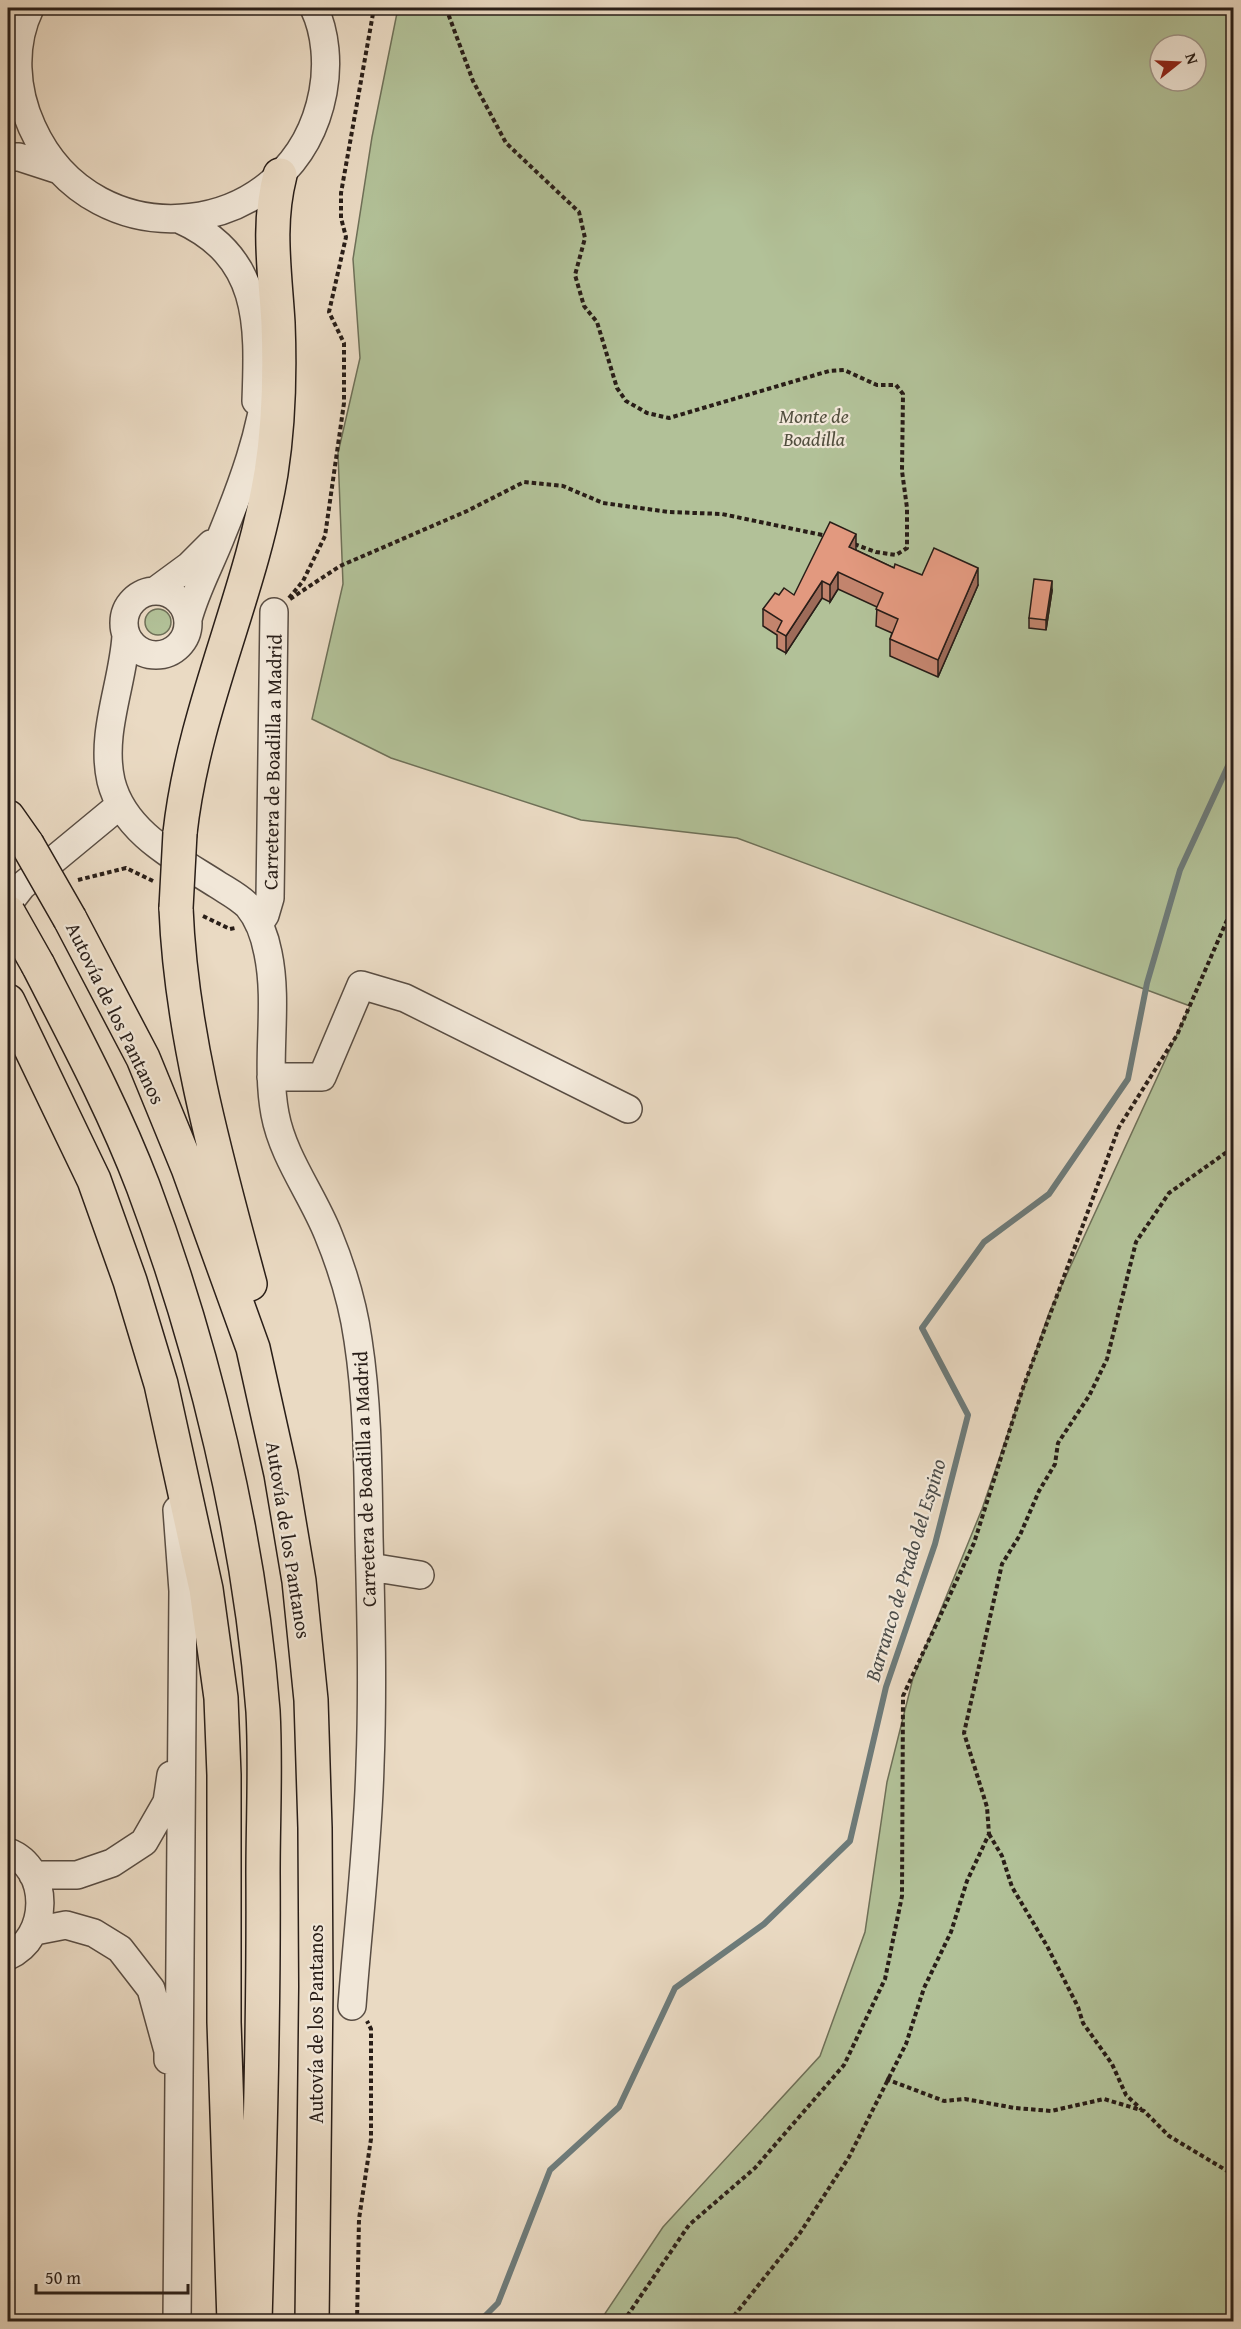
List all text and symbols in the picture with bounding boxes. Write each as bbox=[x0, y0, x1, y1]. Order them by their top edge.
north arrow bbox=[1148, 33, 1208, 93]
text: N bbox=[1179, 50, 1205, 67]
park label: Monte de Boadilla bbox=[779, 401, 849, 453]
street label: Carretera de Boadilla a Madrid bbox=[255, 633, 289, 890]
street label: Autovía de los Pantanos bbox=[59, 917, 173, 1109]
street label: Carretera de Boadilla a Madrid bbox=[345, 1350, 383, 1607]
street label: Autovía de los Pantanos bbox=[259, 1439, 319, 1641]
water label: Barranco de Prado del Espino bbox=[856, 1455, 954, 1686]
street label: Autovía de los Pantanos bbox=[301, 1924, 330, 2124]
scale bar bbox=[36, 2257, 188, 2295]
text: 50 m bbox=[45, 2264, 81, 2291]

